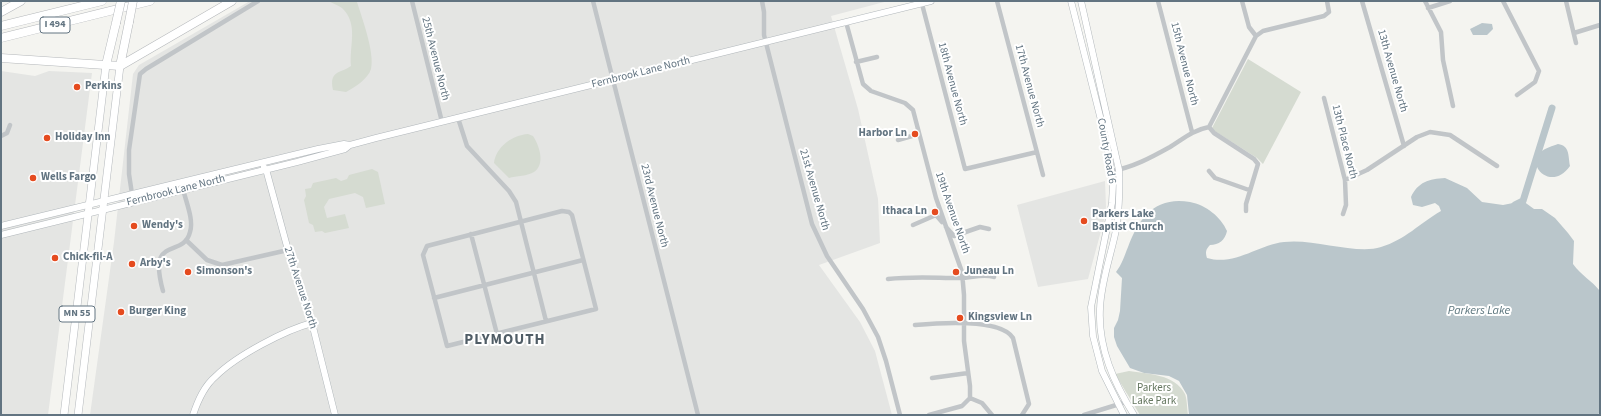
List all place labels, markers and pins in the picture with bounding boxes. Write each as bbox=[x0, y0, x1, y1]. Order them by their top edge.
place label: Perkins bbox=[85, 80, 122, 94]
marker: Perkins bbox=[72, 82, 82, 92]
place label: Harbor Ln bbox=[858, 127, 907, 141]
marker: Harbor Ln bbox=[910, 129, 920, 139]
place label: Holiday Inn bbox=[55, 131, 111, 145]
marker: Holiday Inn bbox=[42, 133, 52, 143]
place label: Wells Fargo bbox=[41, 171, 96, 185]
marker: Wells Fargo bbox=[28, 173, 38, 183]
place label: Ithaca Ln bbox=[882, 205, 927, 219]
marker: Ithaca Ln bbox=[930, 207, 940, 217]
place label: Parkers Lake Baptist Church bbox=[1092, 208, 1163, 234]
marker: Parkers Lake Baptist Church bbox=[1079, 216, 1089, 226]
place label: Wendy's bbox=[142, 219, 183, 233]
marker: Wendy's bbox=[129, 221, 139, 231]
place label: Chick-fil-A bbox=[63, 251, 113, 265]
marker: Chick-fil-A bbox=[50, 253, 60, 263]
place label: Arby's bbox=[140, 257, 171, 271]
marker: Arby's bbox=[127, 259, 137, 269]
place label: Simonson's bbox=[196, 265, 252, 279]
place label: Juneau Ln bbox=[964, 265, 1014, 279]
marker: Simonson's bbox=[183, 267, 193, 277]
marker: Juneau Ln bbox=[951, 267, 961, 277]
place label: Burger King bbox=[129, 305, 186, 319]
marker: Burger King bbox=[116, 307, 126, 317]
place label: Kingsview Ln bbox=[968, 311, 1032, 325]
marker: Kingsview Ln bbox=[955, 313, 965, 323]

